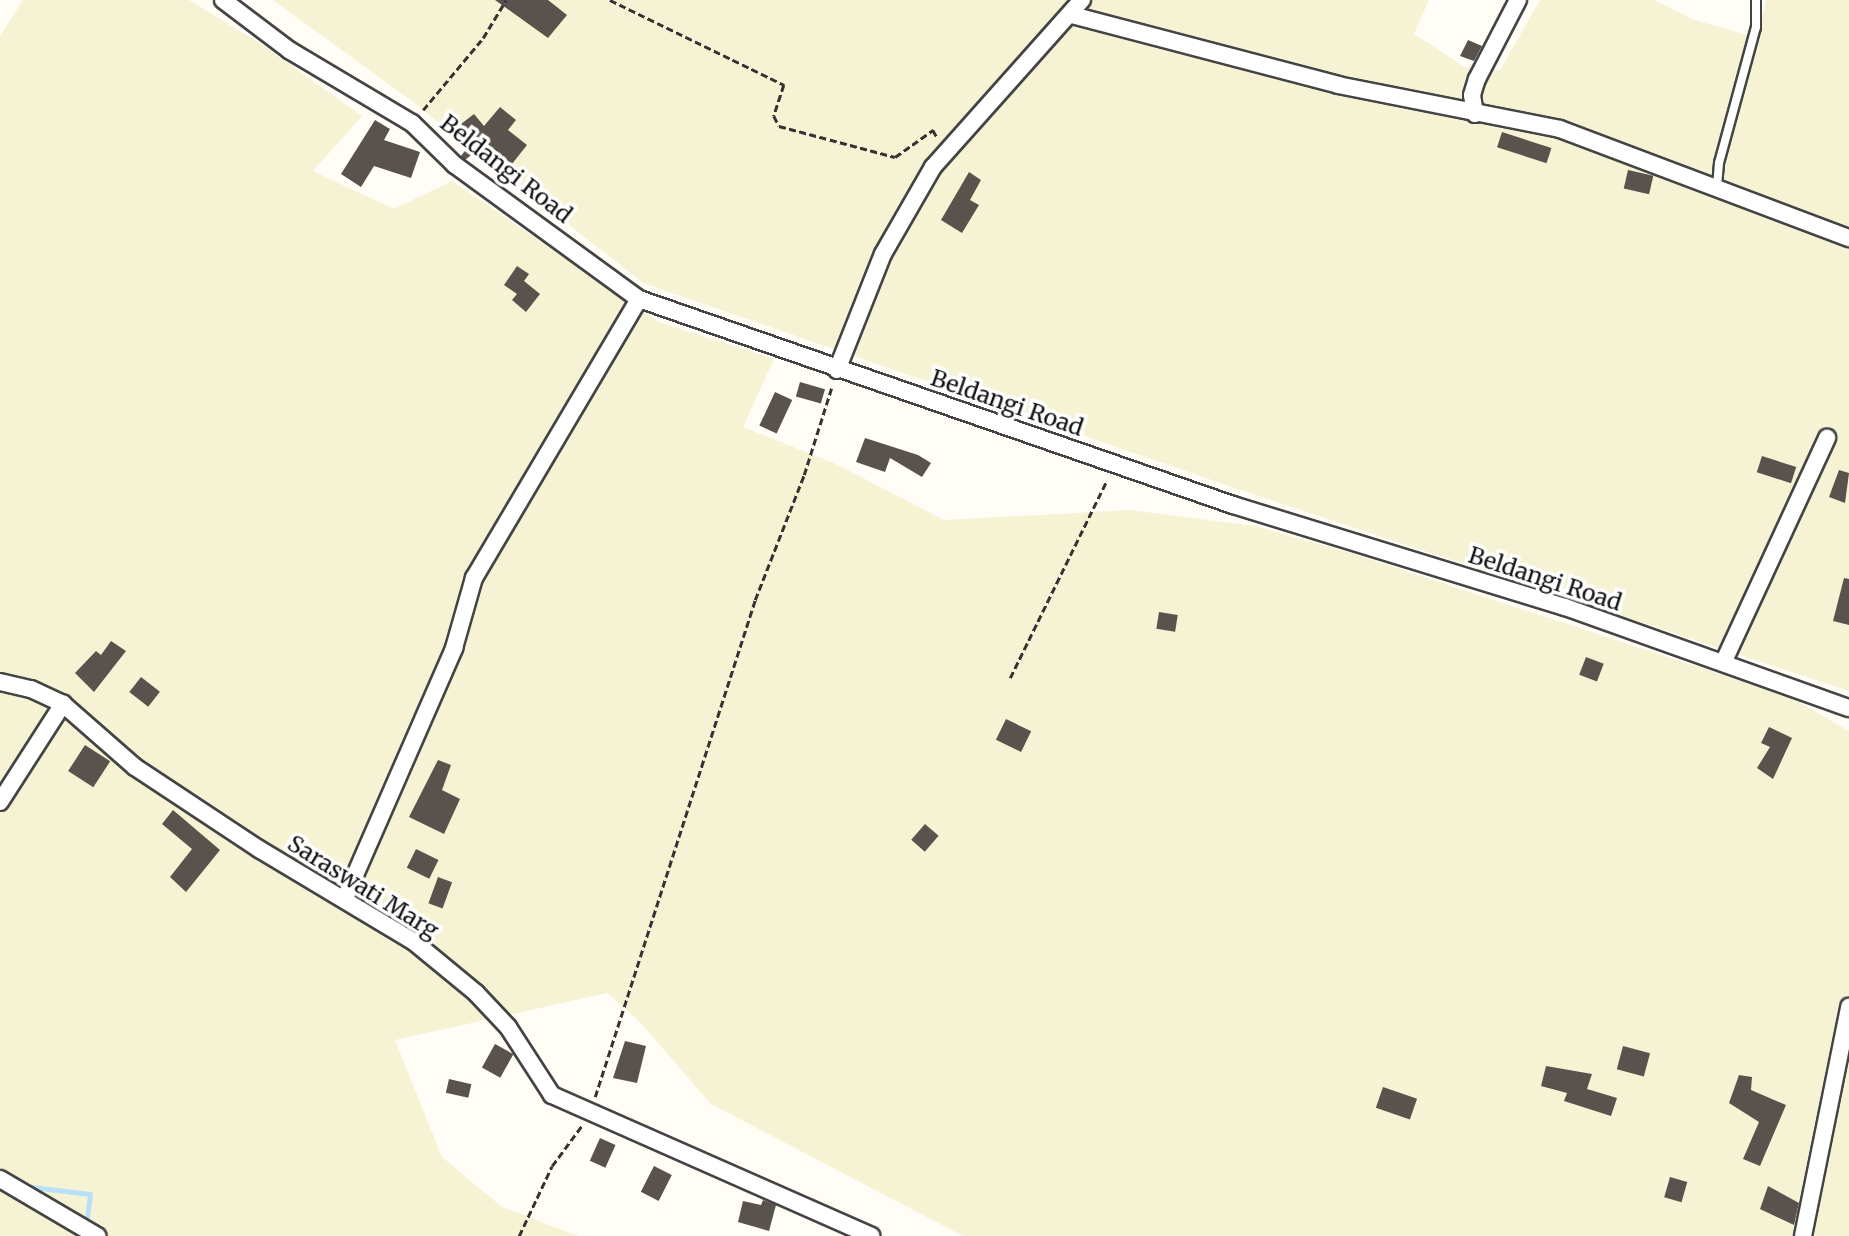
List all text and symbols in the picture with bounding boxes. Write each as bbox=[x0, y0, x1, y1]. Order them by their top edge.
street label: Beldangi Road bbox=[435, 109, 577, 229]
street label: Beldangi Road bbox=[927, 364, 1087, 442]
street label: Beldangi Road bbox=[1465, 541, 1625, 617]
street label: Saraswati Marg bbox=[283, 830, 443, 944]

